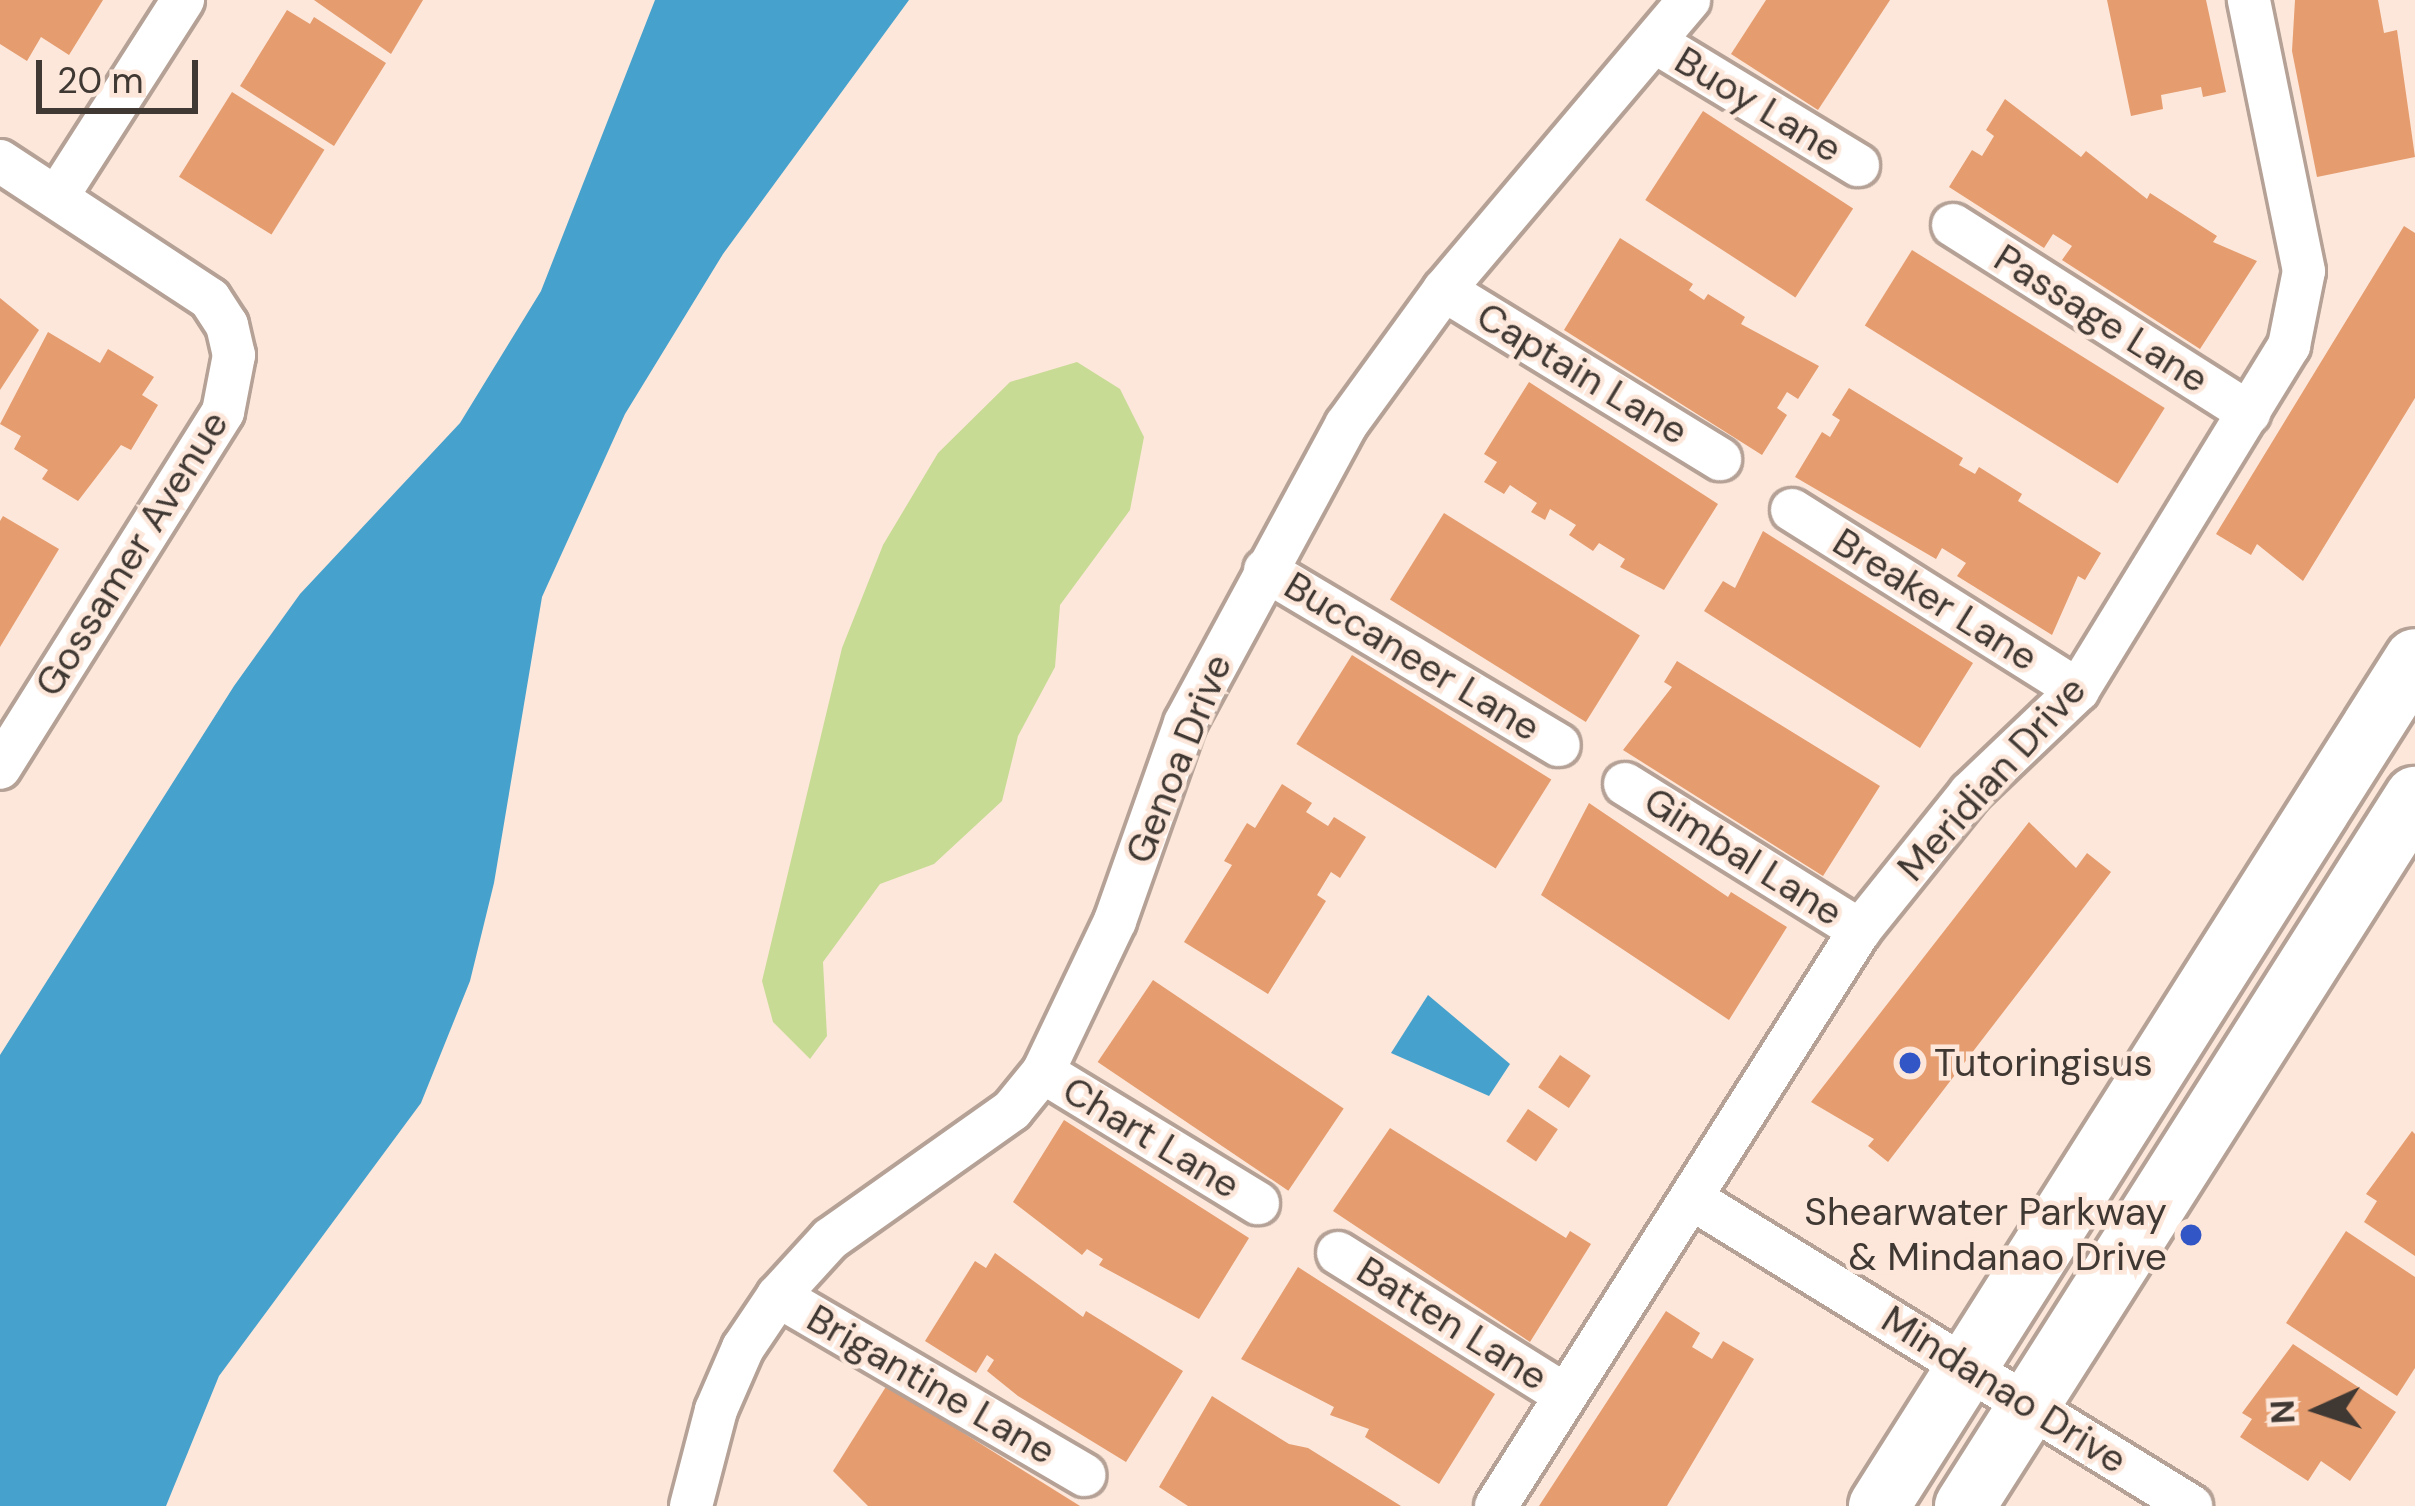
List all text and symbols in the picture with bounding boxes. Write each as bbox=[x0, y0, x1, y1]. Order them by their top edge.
scale bar bbox=[42, 36, 204, 110]
street label: Buoy Lane bbox=[1666, 37, 1850, 173]
text: 20 m bbox=[57, 57, 144, 104]
street label: Passage Lane bbox=[1986, 235, 2216, 403]
street label: Captain Lane bbox=[1468, 293, 1696, 455]
street label: Gossamer Avenue bbox=[25, 403, 239, 705]
street label: Breaker Lane bbox=[1824, 519, 2046, 681]
street label: Buccaneer Lane bbox=[1276, 562, 1548, 752]
street label: Genoa Drive bbox=[1116, 648, 1242, 870]
street label: Meridian Drive bbox=[1888, 667, 2096, 891]
street label: Gimbal Lane bbox=[1635, 778, 1851, 936]
place label: Tutoringisus bbox=[1934, 1040, 2153, 1086]
marker: Tutoringisus bbox=[1897, 1050, 1923, 1076]
street label: Chart Lane bbox=[1054, 1067, 1248, 1209]
place label: Shearwater Parkway & Mindanao Drive bbox=[1804, 1190, 2167, 1281]
marker: Shearwater Parkway & Mindanao Drive bbox=[2178, 1222, 2204, 1248]
street label: Batten Lane bbox=[1348, 1247, 1556, 1401]
street label: Brigantine Lane bbox=[799, 1295, 1063, 1475]
street label: Mindanao Drive bbox=[1873, 1296, 2135, 1484]
north arrow bbox=[2259, 1350, 2379, 1470]
text: N bbox=[2260, 1399, 2305, 1425]

